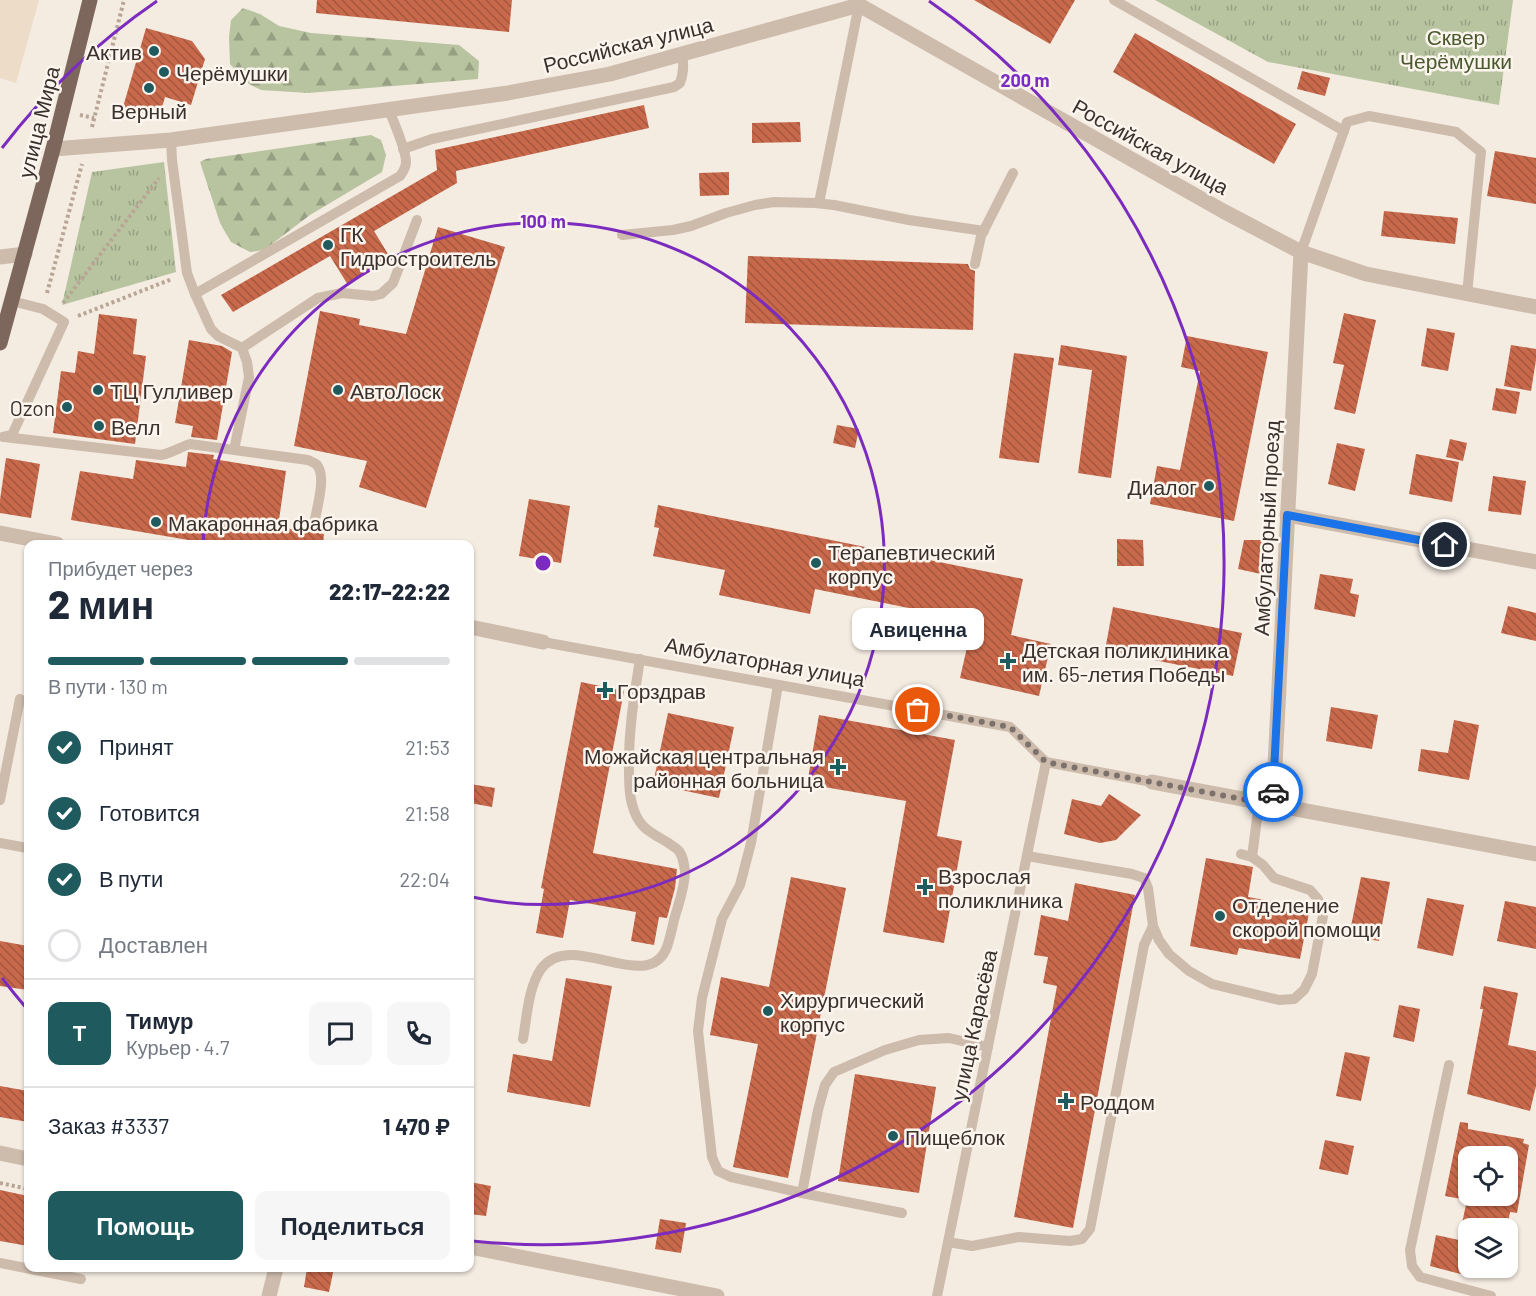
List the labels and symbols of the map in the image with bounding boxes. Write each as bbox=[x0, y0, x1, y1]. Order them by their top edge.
street label: Российская улица bbox=[540, 11, 716, 77]
park label: Сквер Черёмушки bbox=[1400, 24, 1512, 73]
place label: Актив bbox=[86, 39, 142, 64]
marker: Актив bbox=[147, 44, 161, 58]
place label: Черёмушки bbox=[176, 60, 288, 85]
street label: улица Мира bbox=[12, 63, 64, 181]
marker: Черёмушки bbox=[157, 65, 171, 79]
text: 200 m bbox=[1000, 69, 1050, 91]
marker: Верный bbox=[142, 81, 156, 95]
street label: Российская улица bbox=[1069, 93, 1234, 199]
place label: Верный bbox=[111, 98, 187, 123]
text: 100 m bbox=[520, 210, 566, 232]
place label: ГК Гидростроитель bbox=[340, 221, 496, 270]
marker: ГК Гидростроитель bbox=[321, 238, 335, 252]
place label: ТЦ Гулливер bbox=[110, 378, 233, 403]
place label: АвтоЛоск bbox=[350, 378, 442, 403]
marker: ТЦ Гулливер bbox=[91, 383, 105, 397]
marker: АвтоЛоск bbox=[331, 383, 345, 397]
place label: Ozon bbox=[10, 395, 55, 420]
marker: Ozon bbox=[60, 400, 74, 414]
place label: Велл bbox=[111, 414, 161, 439]
marker: Велл bbox=[92, 419, 106, 433]
street label: Амбулаторный проезд bbox=[1248, 419, 1284, 637]
place label: Диалог bbox=[1128, 474, 1197, 499]
marker: Диалог bbox=[1202, 479, 1216, 493]
place label: Макаронная фабрика bbox=[168, 510, 379, 535]
marker: Макаронная фабрика bbox=[149, 515, 163, 529]
pin bbox=[1419, 519, 1470, 570]
place label: Терапевтический корпус bbox=[828, 539, 996, 588]
centre of rings bbox=[533, 553, 553, 573]
marker: Терапевтический корпус bbox=[809, 556, 823, 570]
callout: Авиценна bbox=[852, 608, 984, 650]
street label: Амбулаторная улица bbox=[663, 631, 867, 691]
place label: Детская поликлиника им. 65-летия Победы bbox=[1022, 637, 1229, 686]
marker: Детская поликлиника им. 65-летия Победы bbox=[999, 652, 1017, 670]
place label: Горздрав bbox=[617, 678, 706, 703]
marker: Горздрав bbox=[598, 683, 612, 697]
pin bbox=[892, 684, 943, 735]
place label: Можайская центральная районная больница bbox=[584, 743, 824, 792]
marker: Можайская центральная районная больница bbox=[829, 758, 847, 776]
courier bbox=[1243, 762, 1303, 822]
place label: Взрослая поликлиника bbox=[938, 863, 1063, 912]
marker: Взрослая поликлиника bbox=[916, 878, 934, 896]
place label: Отделение скорой помощи bbox=[1232, 892, 1381, 941]
marker: Отделение скорой помощи bbox=[1213, 909, 1227, 923]
street label: улица Карасёва bbox=[945, 947, 1001, 1103]
place label: Хирургический корпус bbox=[780, 987, 924, 1036]
marker: Хирургический корпус bbox=[761, 1004, 775, 1018]
place label: Роддом bbox=[1080, 1089, 1155, 1114]
marker: Роддом bbox=[1057, 1092, 1075, 1110]
place label: Пищеблок bbox=[905, 1124, 1006, 1149]
marker: Пищеблок bbox=[886, 1129, 900, 1143]

